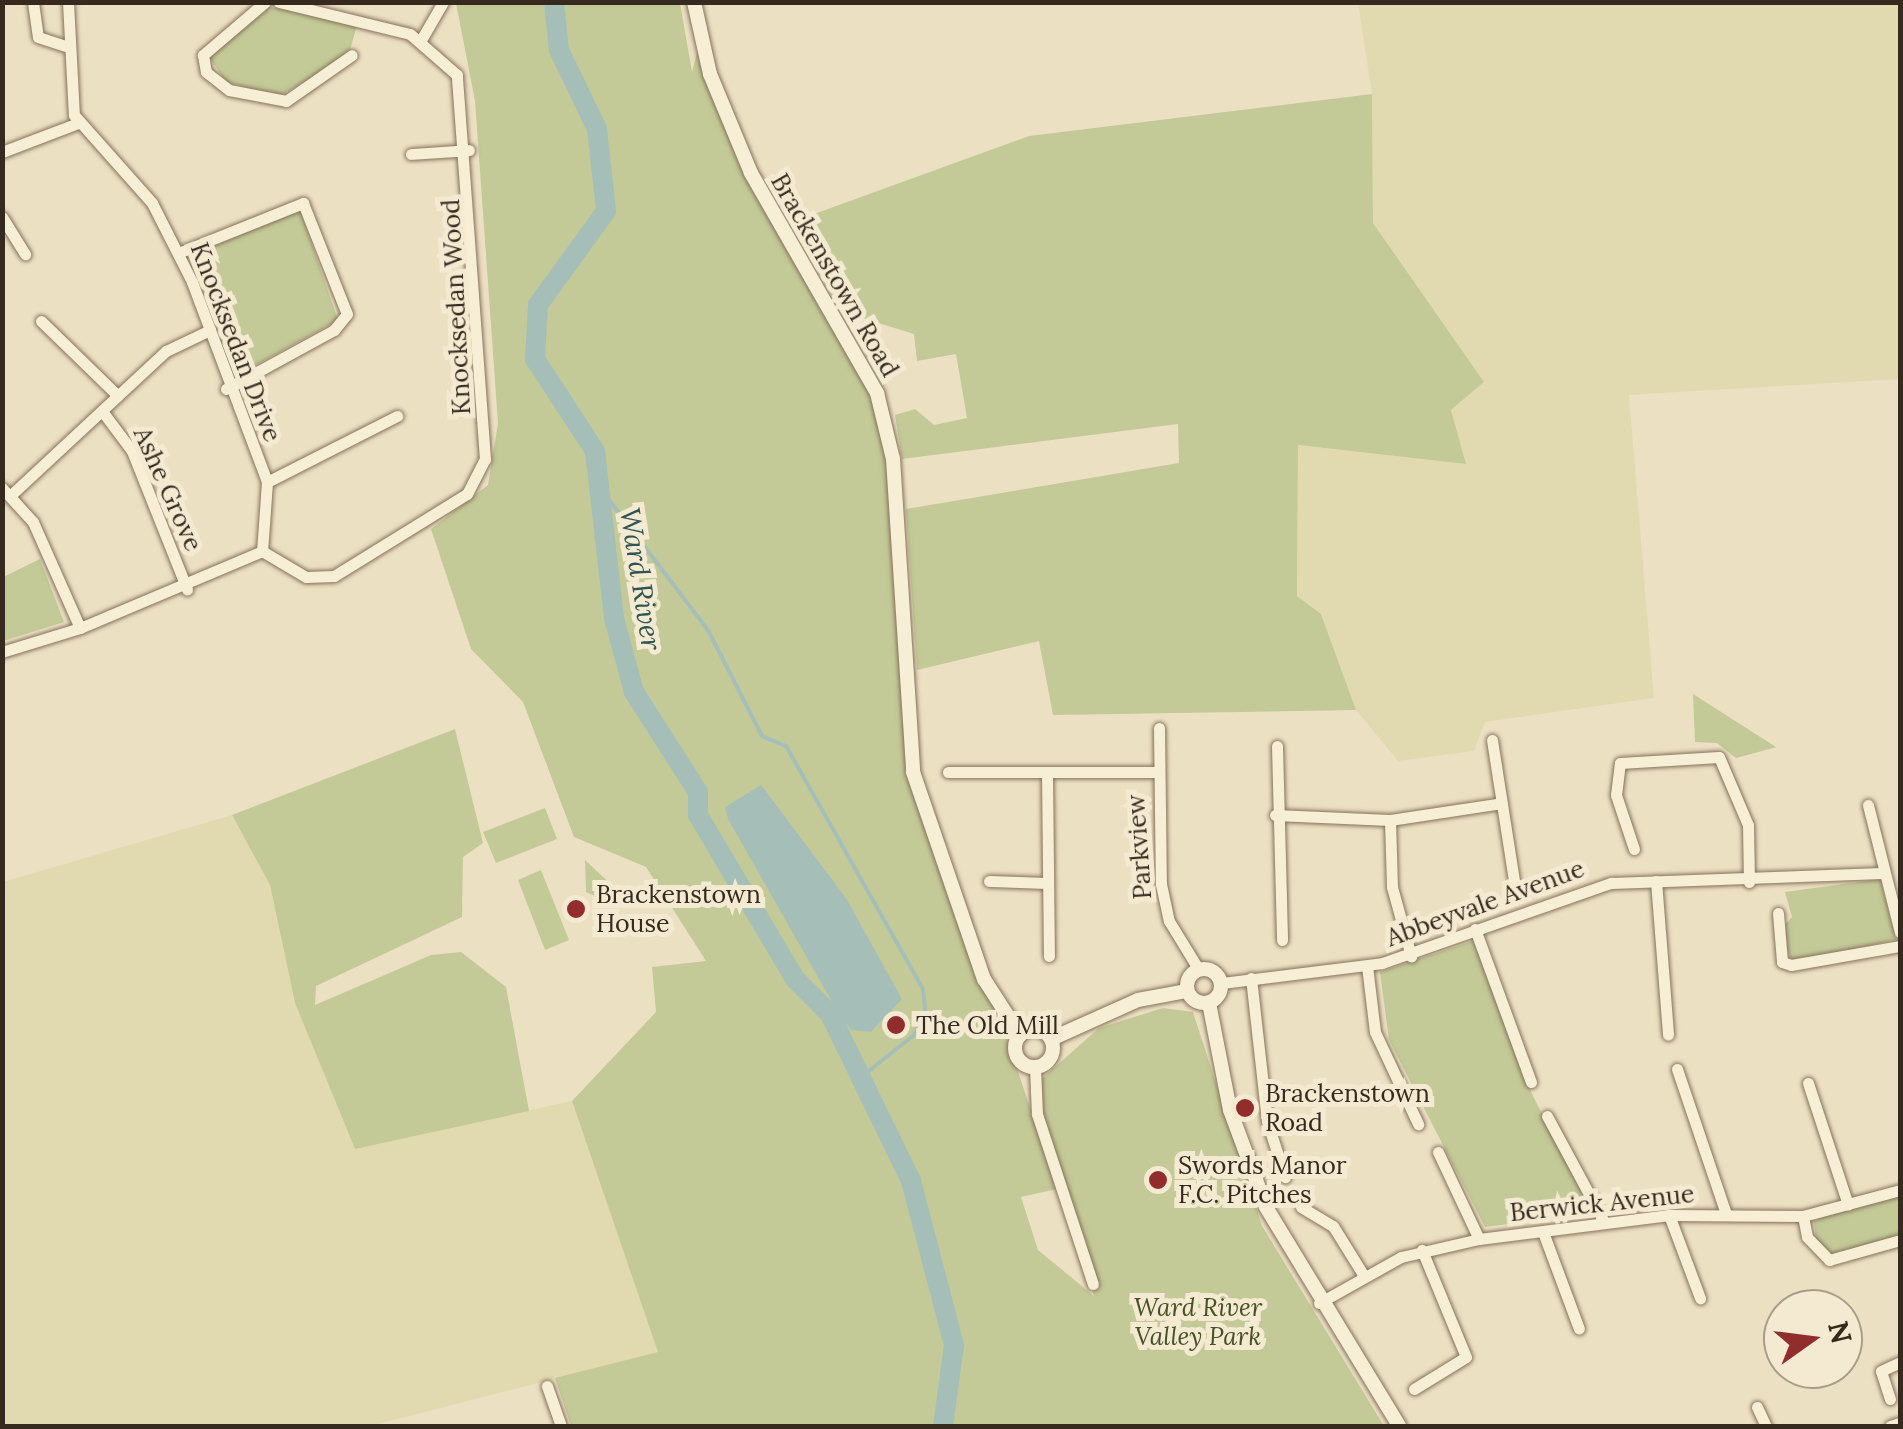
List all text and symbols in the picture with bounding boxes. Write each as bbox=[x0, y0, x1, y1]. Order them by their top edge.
street label: Brackenstown Road bbox=[765, 168, 905, 382]
street label: Knocksedan Wood bbox=[435, 198, 477, 416]
street label: Knocksedan Drive bbox=[184, 238, 288, 446]
street label: Ashe Grove bbox=[127, 422, 209, 556]
water label: Ward River bbox=[613, 505, 669, 653]
street label: Parkview bbox=[1120, 794, 1158, 900]
street label: Abbeyvale Avenue bbox=[1382, 853, 1588, 953]
place label: Brackenstown House bbox=[596, 880, 761, 939]
marker: Brackenstown House bbox=[565, 898, 587, 920]
place label: The Old Mill bbox=[916, 1010, 1059, 1040]
marker: The Old Mill bbox=[885, 1014, 907, 1036]
place label: Brackenstown Road bbox=[1265, 1079, 1430, 1138]
marker: Brackenstown Road bbox=[1234, 1097, 1256, 1119]
place label: Swords Manor F.C. Pitches bbox=[1178, 1151, 1347, 1210]
marker: Swords Manor F.C. Pitches bbox=[1147, 1169, 1169, 1191]
street label: Berwick Avenue bbox=[1508, 1178, 1696, 1228]
north arrow bbox=[1763, 1289, 1863, 1389]
park label: Ward River Valley Park bbox=[1134, 1293, 1262, 1352]
text: N bbox=[1820, 1317, 1860, 1347]

